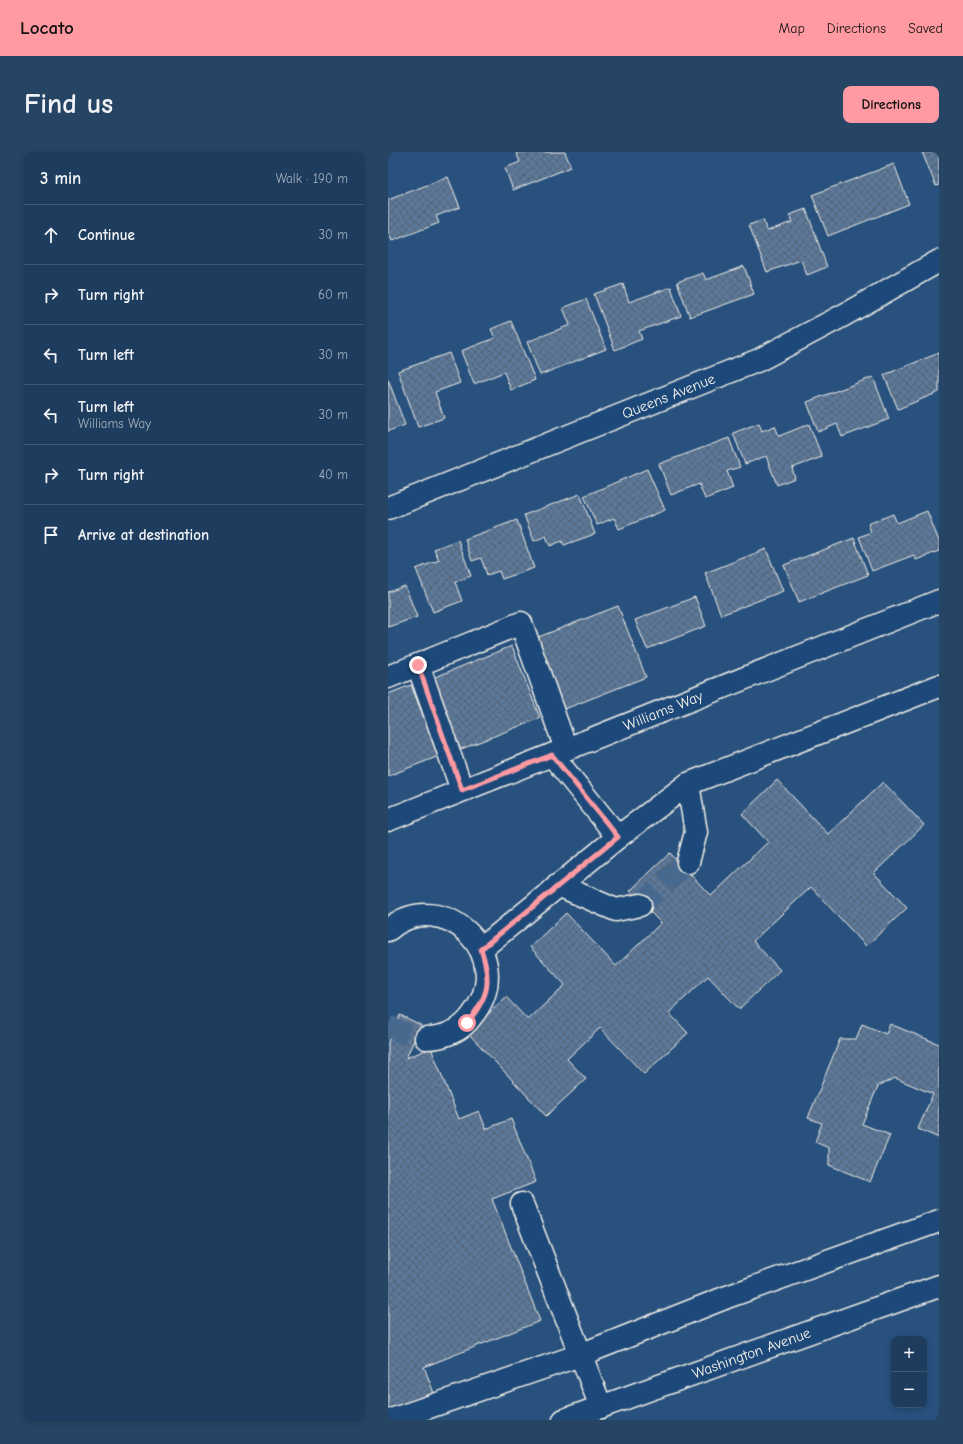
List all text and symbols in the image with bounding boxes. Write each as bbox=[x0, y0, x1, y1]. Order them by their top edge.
text: Locato bbox=[20, 17, 74, 39]
text: Map bbox=[778, 20, 805, 37]
text: Directions bbox=[827, 20, 886, 37]
text: Saved bbox=[908, 20, 943, 37]
button: Directions bbox=[843, 86, 939, 123]
text: Find us bbox=[24, 88, 113, 120]
text: 3 min bbox=[40, 169, 81, 188]
text: Walk · 190 m bbox=[276, 171, 348, 186]
icon: ahead bbox=[40, 224, 62, 246]
text: Continue bbox=[78, 226, 135, 244]
text: 30 m bbox=[318, 227, 348, 242]
icon: right bbox=[40, 284, 62, 306]
text: Turn right bbox=[78, 286, 144, 304]
text: 60 m bbox=[318, 287, 348, 302]
icon: left bbox=[40, 344, 62, 366]
text: Turn left bbox=[78, 346, 134, 364]
text: 30 m bbox=[318, 347, 348, 362]
street label: Queens Avenue bbox=[619, 369, 718, 423]
text: Turn left bbox=[78, 398, 134, 416]
icon: left bbox=[40, 404, 62, 426]
text: 30 m bbox=[318, 407, 348, 422]
text: Williams Way bbox=[78, 416, 151, 431]
icon: right bbox=[40, 464, 62, 486]
text: Turn right bbox=[78, 466, 144, 484]
text: 40 m bbox=[319, 467, 348, 482]
icon: arrive bbox=[40, 524, 62, 546]
text: Arrive at destination bbox=[78, 526, 209, 544]
route end bbox=[409, 656, 427, 674]
street label: Williams Way bbox=[621, 687, 706, 735]
route start bbox=[458, 1014, 476, 1032]
street label: Washington Avenue bbox=[690, 1323, 814, 1382]
map controls bbox=[891, 1336, 927, 1408]
button: + bbox=[891, 1336, 927, 1372]
button: − bbox=[891, 1372, 927, 1408]

